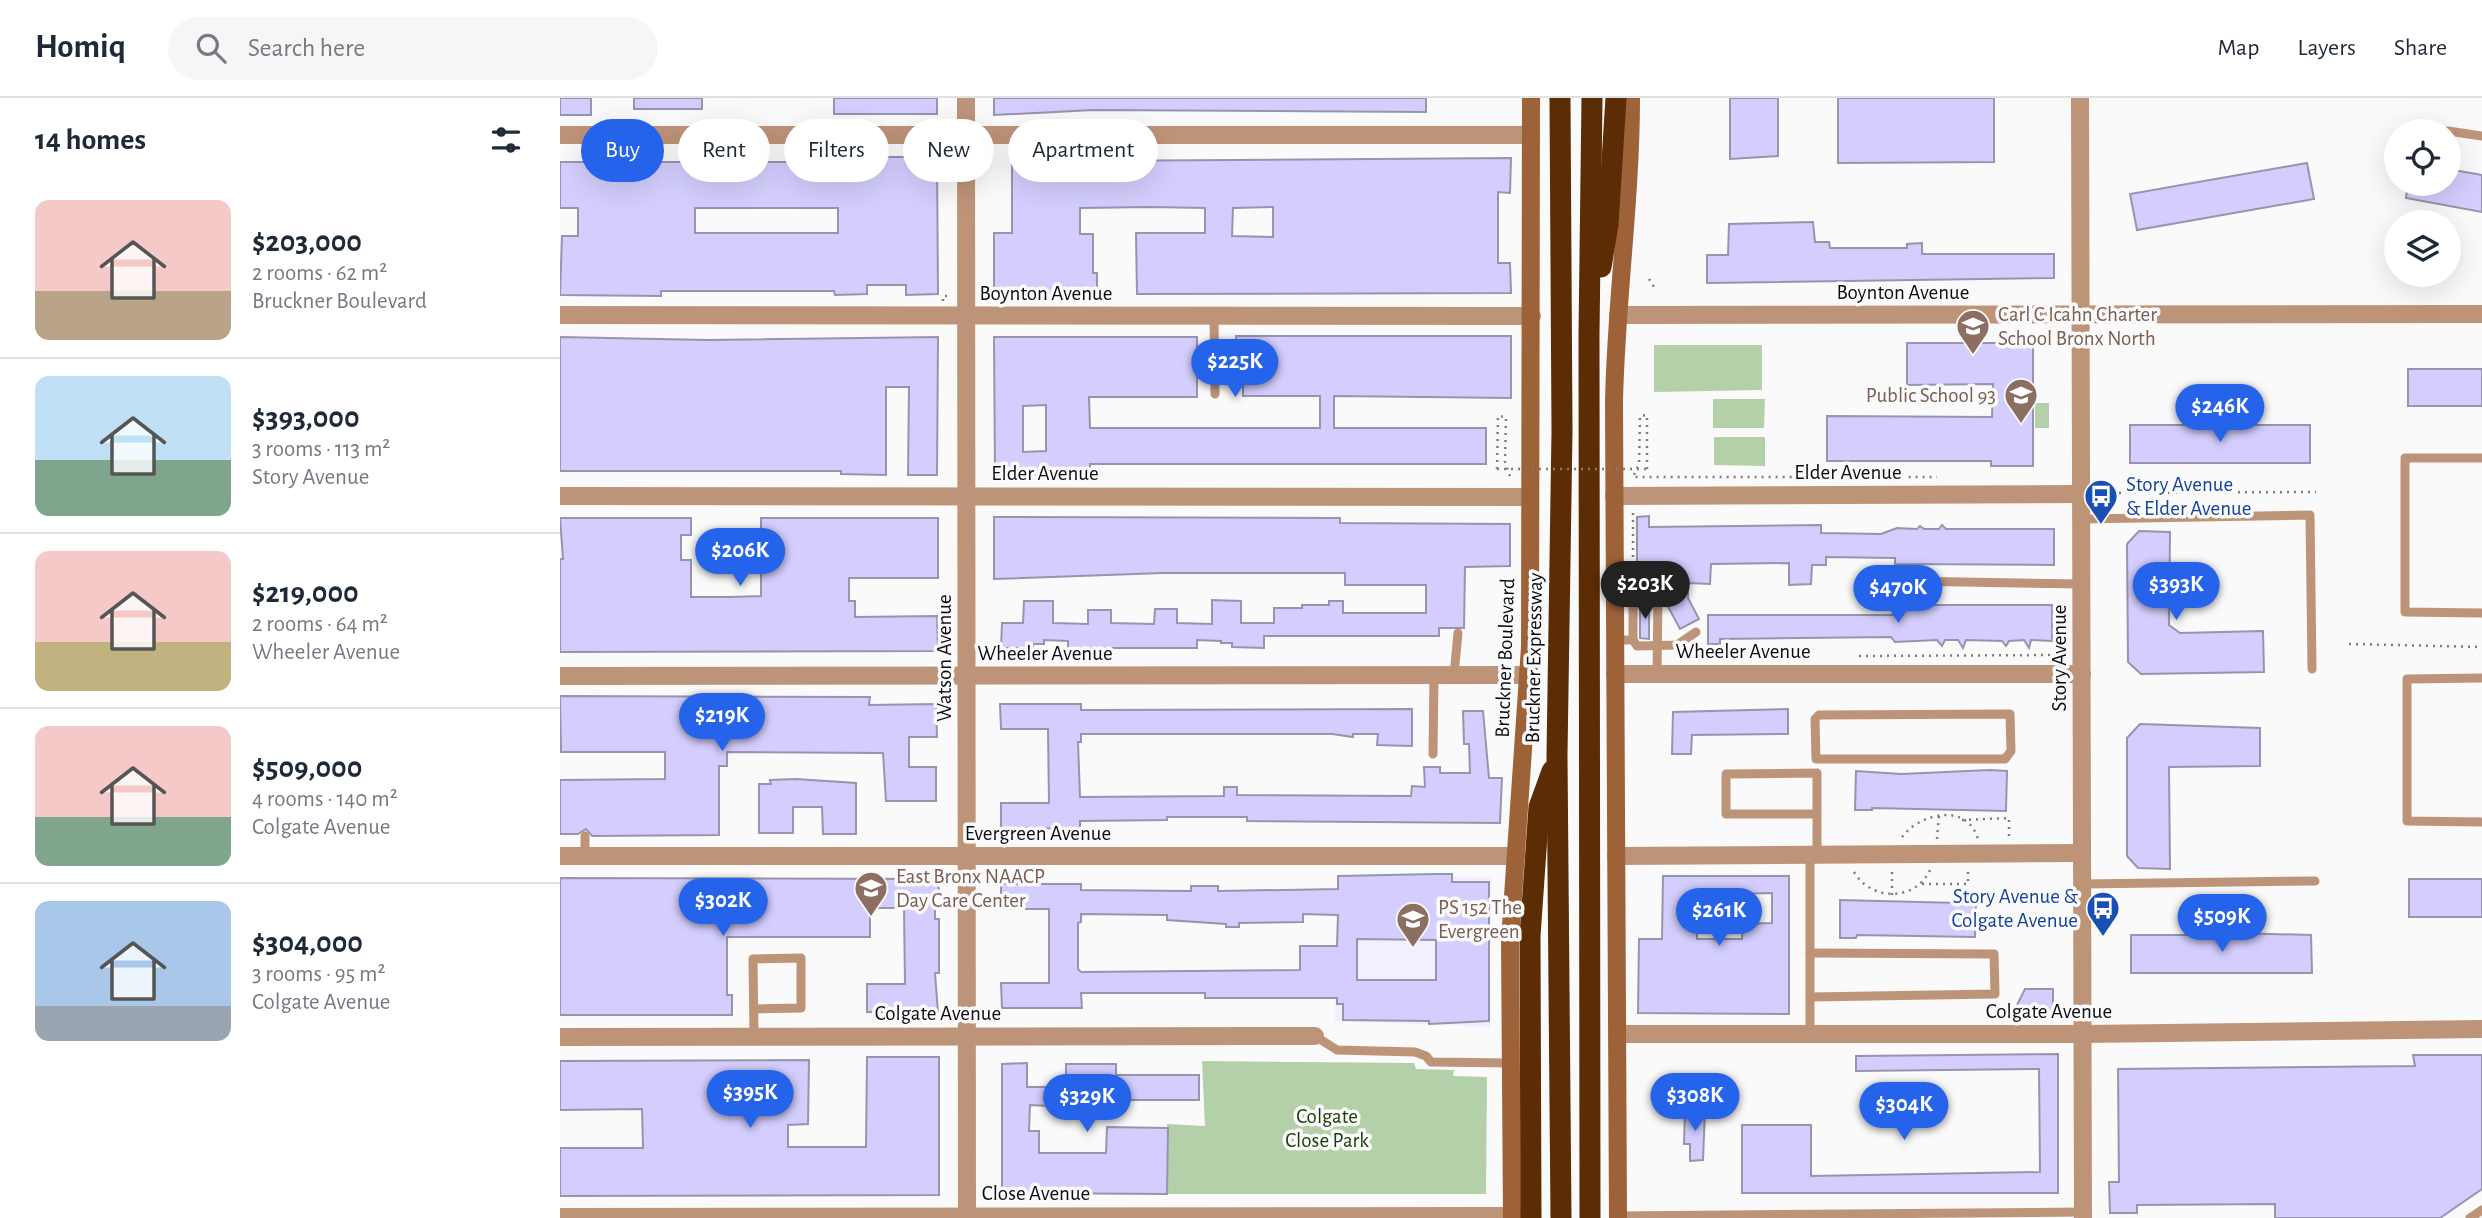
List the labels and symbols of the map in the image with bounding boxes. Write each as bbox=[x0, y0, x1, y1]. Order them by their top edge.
street label: Boynton Avenue bbox=[1837, 282, 1969, 303]
street label: Boynton Avenue bbox=[980, 283, 1112, 304]
place label: Carl C Icahn Charter School Bronx North bbox=[1998, 304, 2157, 349]
school or university icon: Carl C Icahn Charter School Bronx North bbox=[1954, 307, 1992, 356]
pin: $225K bbox=[1186, 340, 1284, 399]
school or university icon: Public School 93 bbox=[2002, 376, 2040, 425]
pin: $246K bbox=[2171, 384, 2269, 444]
place label: Public School 93 bbox=[1866, 385, 1996, 406]
street label: Elder Avenue bbox=[1794, 462, 1902, 483]
street label: Elder Avenue bbox=[991, 463, 1099, 484]
place label: Story Avenue & Elder Avenue bbox=[2126, 474, 2251, 519]
bus stop icon: Story Avenue & Elder Avenue bbox=[2082, 477, 2120, 526]
pin: $206K bbox=[691, 528, 789, 588]
pin: $203K bbox=[1596, 561, 1694, 621]
pin: $393K bbox=[2127, 562, 2225, 622]
pin: $470K bbox=[1849, 566, 1947, 625]
street label: Bruckner Expressway bbox=[1522, 572, 1546, 744]
street label: Bruckner Boulevard bbox=[1492, 578, 1518, 738]
street label: Watson Avenue bbox=[934, 594, 955, 722]
street label: Story Avenue bbox=[2049, 604, 2070, 712]
street label: Wheeler Avenue bbox=[1675, 641, 1811, 662]
street label: Wheeler Avenue bbox=[977, 643, 1113, 664]
pin: $219K bbox=[673, 694, 771, 753]
street label: Evergreen Avenue bbox=[965, 823, 1111, 844]
place label: East Bronx NAACP Day Care Center bbox=[896, 866, 1045, 911]
school or university icon: East Bronx NAACP Day Care Center bbox=[852, 869, 890, 918]
pin: $302K bbox=[674, 878, 772, 938]
place label: Story Avenue & Colgate Avenue bbox=[1952, 886, 2078, 931]
pin: $261K bbox=[1670, 888, 1768, 948]
bus stop icon: Story Avenue & Colgate Avenue bbox=[2084, 889, 2122, 938]
pin: $509K bbox=[2173, 894, 2271, 954]
place label: PS 152 The Evergreen bbox=[1438, 897, 1522, 942]
school or university icon: PS 152 The Evergreen bbox=[1394, 900, 1432, 949]
street label: Colgate Avenue bbox=[1986, 1001, 2112, 1022]
street label: Colgate Avenue bbox=[875, 1003, 1001, 1024]
pin: $395K bbox=[701, 1070, 799, 1130]
pin: $329K bbox=[1038, 1074, 1136, 1134]
pin: $308K bbox=[1646, 1074, 1744, 1133]
pin: $304K bbox=[1855, 1082, 1953, 1142]
park label: Colgate Close Park bbox=[1285, 1106, 1369, 1151]
street label: Close Avenue bbox=[982, 1183, 1090, 1204]

